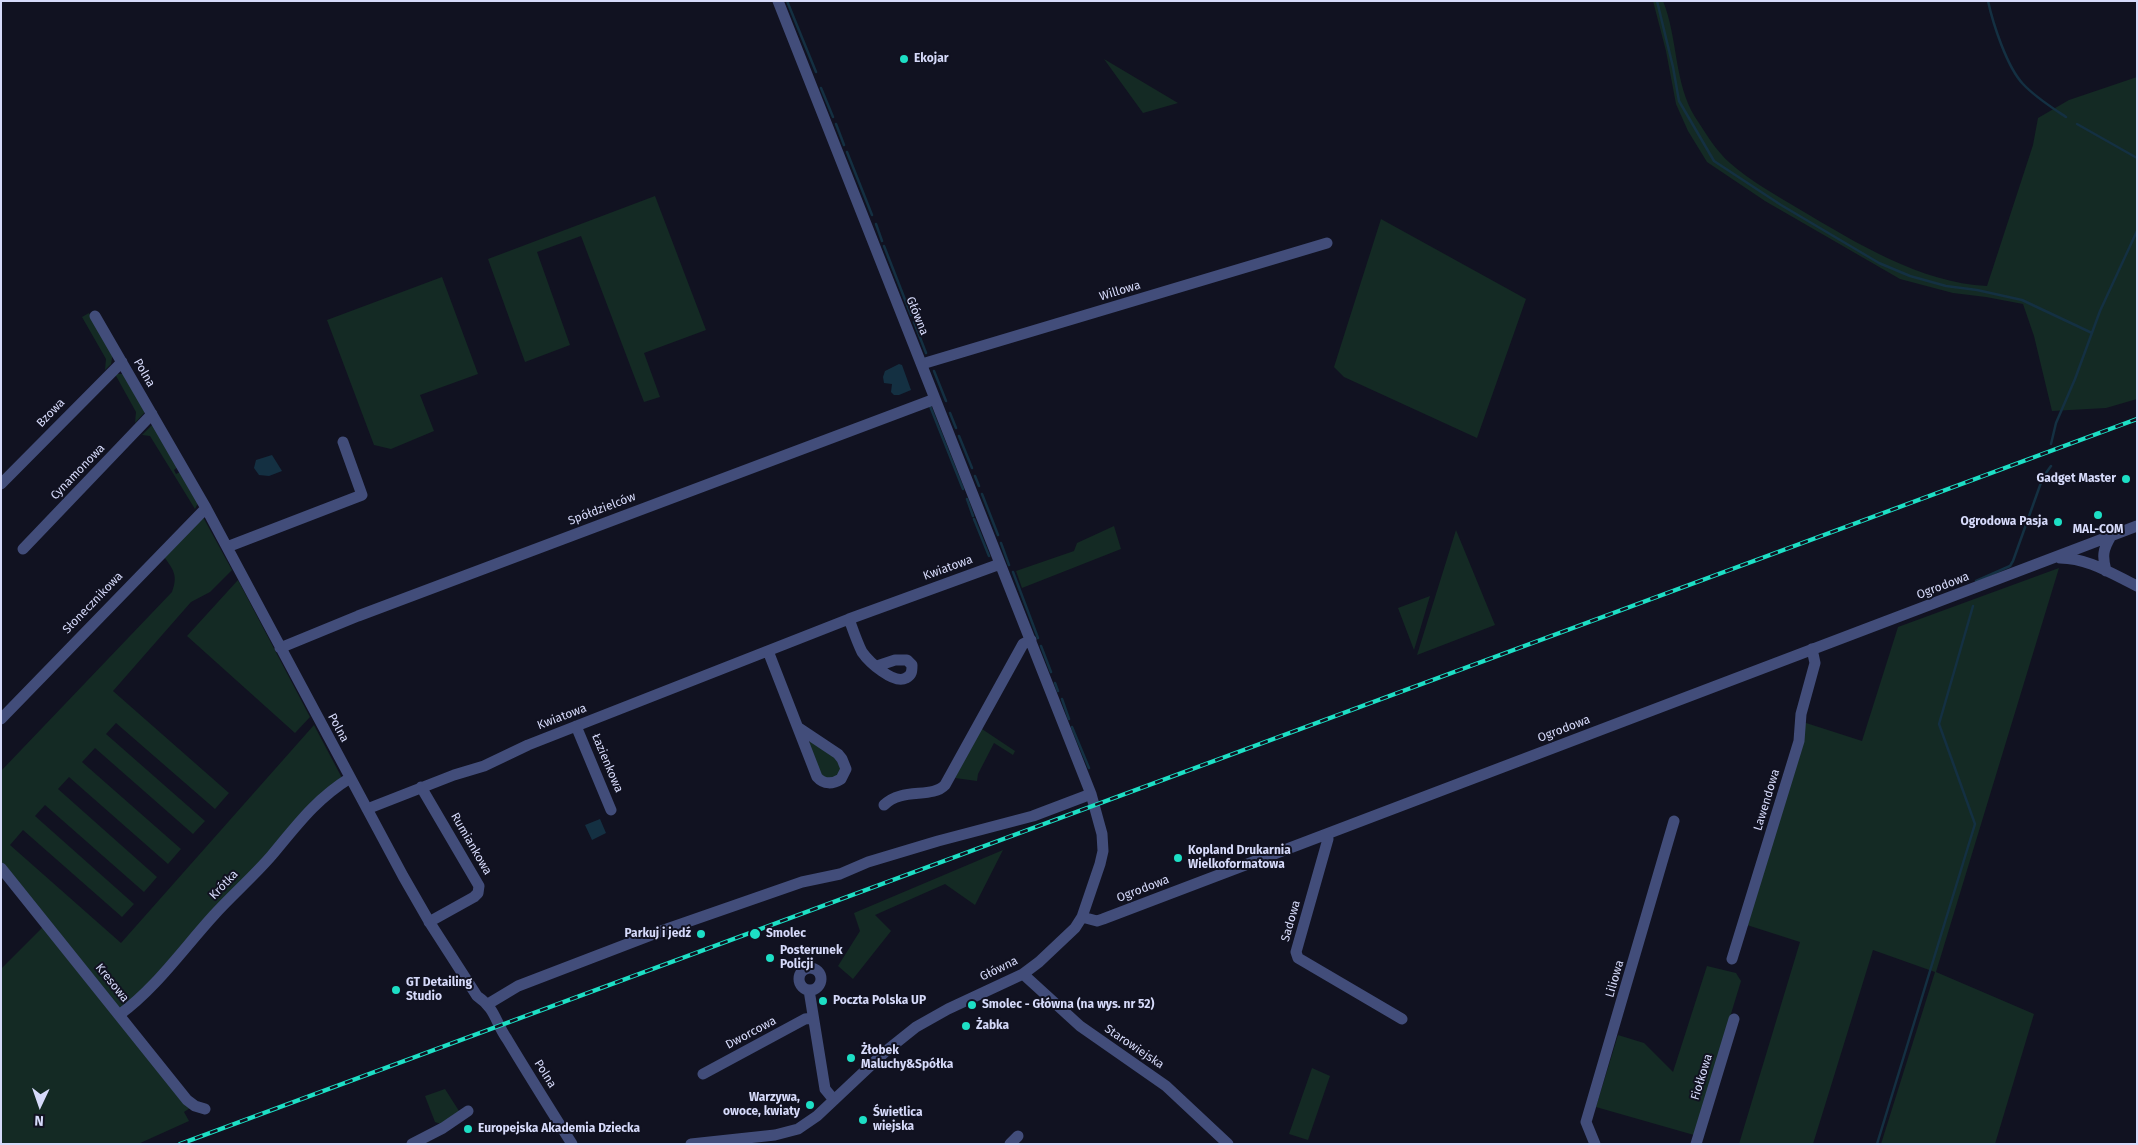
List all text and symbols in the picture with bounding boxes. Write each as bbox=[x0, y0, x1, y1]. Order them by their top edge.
place label: Ekojar bbox=[914, 52, 949, 66]
marker: Ekojar bbox=[898, 53, 910, 65]
street label: Willowa bbox=[1098, 278, 1142, 304]
street label: Główna bbox=[903, 295, 931, 337]
street label: Polna bbox=[130, 356, 158, 390]
street label: Bzowa bbox=[34, 396, 68, 430]
street label: Cynamonowa bbox=[48, 441, 108, 503]
place label: Gadget Master bbox=[2037, 472, 2116, 486]
marker: Gadget Master bbox=[2120, 473, 2132, 485]
street label: Spółdzielców bbox=[566, 490, 638, 528]
marker: MAL-COM bbox=[2092, 509, 2104, 521]
place label: Ogrodowa Pasja bbox=[1960, 515, 2048, 529]
marker: Ogrodowa Pasja bbox=[2052, 516, 2064, 528]
place label: MAL-COM bbox=[2073, 523, 2123, 537]
street label: Kwiatowa bbox=[921, 552, 975, 584]
street label: Słonecznikowa bbox=[60, 569, 126, 637]
street label: Ogrodowa bbox=[1915, 569, 1971, 603]
street label: Kwiatowa bbox=[535, 701, 589, 733]
street label: Polna bbox=[324, 711, 352, 745]
street label: Ogrodowa bbox=[1536, 712, 1592, 746]
street label: Łazienkowa bbox=[588, 731, 626, 795]
street label: Lawendowa bbox=[1751, 767, 1783, 833]
street label: Rumiankowa bbox=[447, 810, 495, 878]
place label: Kopland Drukarnia Wielkoformatowa bbox=[1188, 844, 1291, 872]
marker: Kopland Drukarnia Wielkoformatowa bbox=[1172, 852, 1184, 864]
street label: Krótka bbox=[207, 867, 241, 903]
street label: Ogrodowa bbox=[1115, 872, 1171, 906]
street label: Sadowa bbox=[1278, 899, 1304, 943]
place label: Parkuj i jedź bbox=[625, 927, 691, 941]
marker: Smolec bbox=[748, 927, 762, 941]
place label: Smolec bbox=[766, 927, 806, 941]
marker: Parkuj i jedź bbox=[695, 928, 707, 940]
place label: Posterunek Policji bbox=[780, 944, 843, 972]
marker: Posterunek Policji bbox=[764, 952, 776, 964]
street label: Główna bbox=[978, 954, 1020, 984]
street label: Liliowa bbox=[1603, 959, 1627, 999]
street label: Kresowa bbox=[92, 961, 132, 1005]
place label: GT Detailing Studio bbox=[406, 976, 472, 1004]
marker: GT Detailing Studio bbox=[390, 984, 402, 996]
place label: Poczta Polska UP bbox=[833, 994, 926, 1008]
marker: Poczta Polska UP bbox=[817, 995, 829, 1007]
place label: Smolec - Główna (na wys. nr 52) bbox=[982, 998, 1154, 1012]
marker: Smolec - Główna (na wys. nr 52) bbox=[966, 999, 978, 1011]
street label: Dworcowa bbox=[723, 1014, 779, 1052]
place label: Żabka bbox=[976, 1019, 1009, 1033]
marker: Żabka bbox=[960, 1020, 972, 1032]
street label: Starowiejska bbox=[1102, 1022, 1166, 1072]
place label: Żłobek Maluchy&Spółka bbox=[861, 1044, 953, 1072]
marker: Żłobek Maluchy&Spółka bbox=[845, 1052, 857, 1064]
street label: Fiołkowa bbox=[1688, 1052, 1716, 1102]
street label: Polna bbox=[531, 1057, 559, 1091]
north arrow bbox=[15, 1080, 65, 1130]
place label: Warzywa, owoce, kwiaty bbox=[723, 1091, 800, 1119]
marker: Warzywa, owoce, kwiaty bbox=[804, 1099, 816, 1111]
place label: Świetlica wiejska bbox=[873, 1106, 923, 1134]
text: N bbox=[34, 1112, 44, 1129]
marker: Świetlica wiejska bbox=[857, 1114, 869, 1126]
place label: Europejska Akademia Dziecka bbox=[478, 1122, 640, 1136]
marker: Europejska Akademia Dziecka bbox=[462, 1123, 474, 1135]

